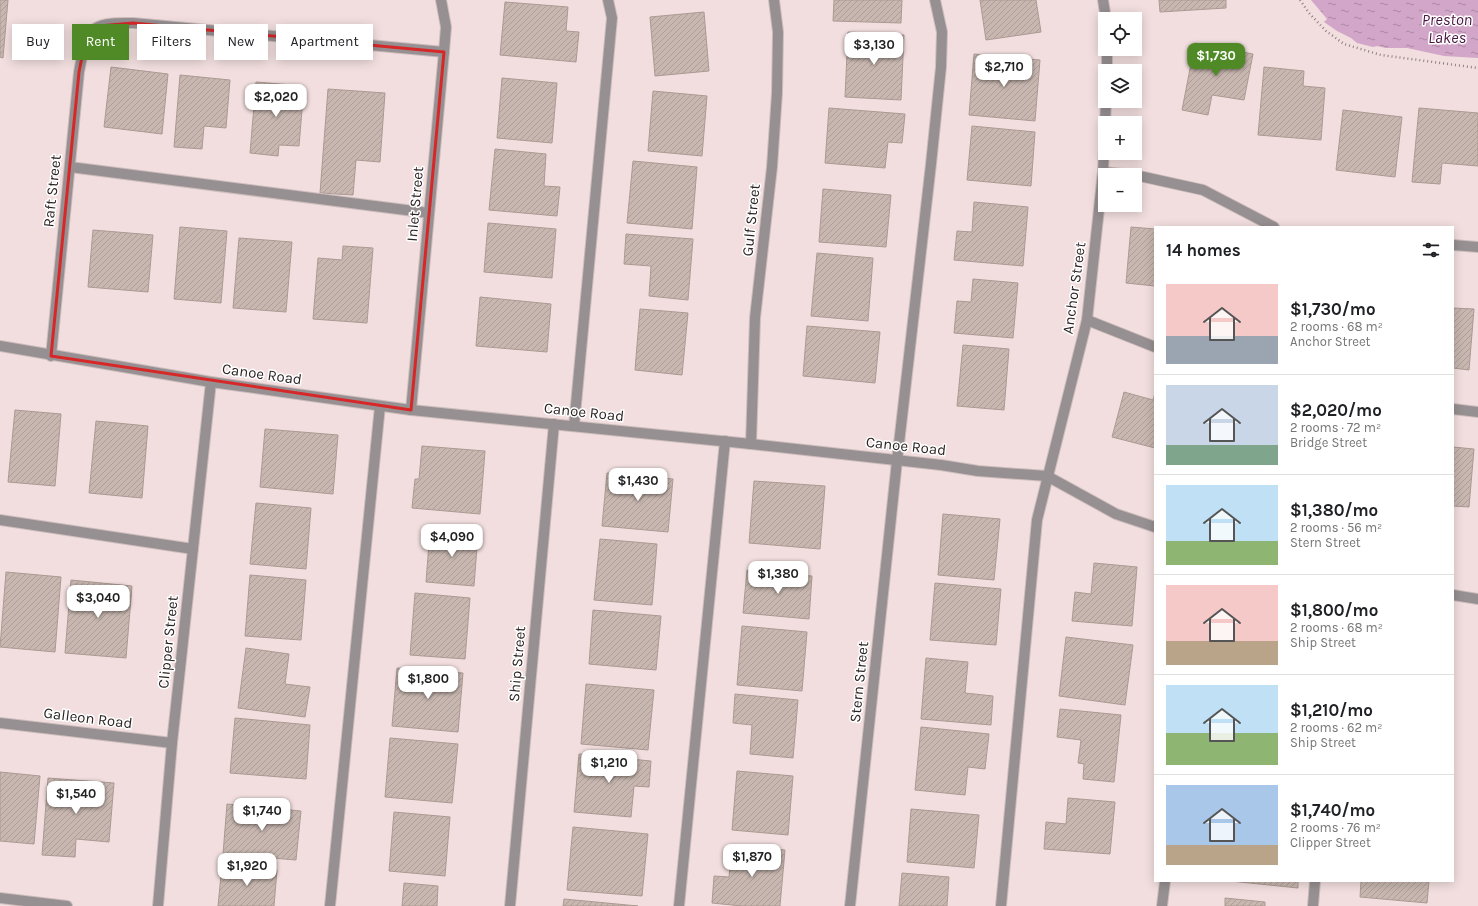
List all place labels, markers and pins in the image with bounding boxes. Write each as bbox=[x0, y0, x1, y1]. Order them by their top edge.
pin: $3,130 bbox=[841, 32, 907, 66]
pin: $1,730 bbox=[1183, 43, 1249, 77]
pin: $2,710 bbox=[971, 54, 1037, 88]
pin: $2,020 bbox=[243, 84, 309, 118]
pin: $1,430 bbox=[605, 468, 671, 502]
pin: $4,090 bbox=[419, 524, 485, 558]
pin: $1,380 bbox=[745, 561, 811, 595]
pin: $3,040 bbox=[65, 585, 131, 619]
pin: $1,800 bbox=[395, 666, 461, 700]
pin: $1,210 bbox=[576, 750, 642, 784]
pin: $1,540 bbox=[43, 781, 109, 815]
pin: $1,740 bbox=[229, 798, 295, 832]
pin: $1,870 bbox=[719, 844, 785, 878]
pin: $1,920 bbox=[214, 853, 280, 887]

